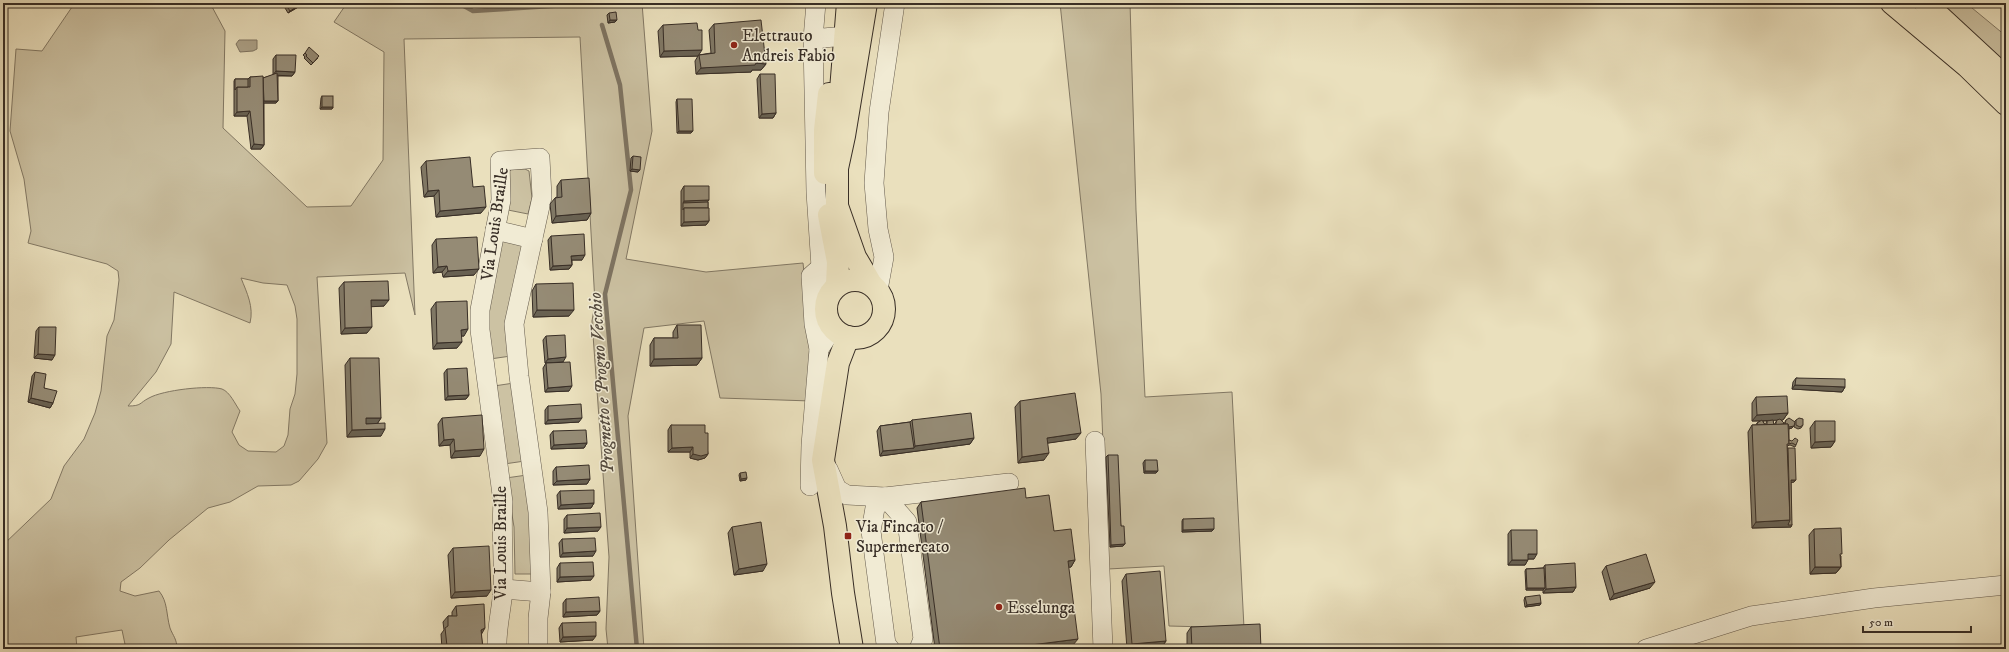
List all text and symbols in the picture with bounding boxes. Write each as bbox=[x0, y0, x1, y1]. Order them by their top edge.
place label: Elettrauto Andreis Fabio bbox=[742, 25, 835, 67]
marker: Elettrauto Andreis Fabio bbox=[729, 40, 739, 50]
street label: Via Louis Braille bbox=[476, 166, 514, 283]
water label: Prognetto e Progno Vecchio bbox=[585, 291, 619, 474]
street label: Via Louis Braille bbox=[490, 486, 512, 601]
place label: Via Fincato / Supermercato bbox=[855, 516, 949, 558]
marker: Via Fincato / Supermercato bbox=[843, 531, 853, 541]
place label: Esselunga bbox=[1007, 597, 1076, 619]
marker: Esselunga bbox=[994, 602, 1004, 612]
scale bar bbox=[1863, 608, 1971, 634]
text: 50 m bbox=[1869, 615, 1893, 630]

